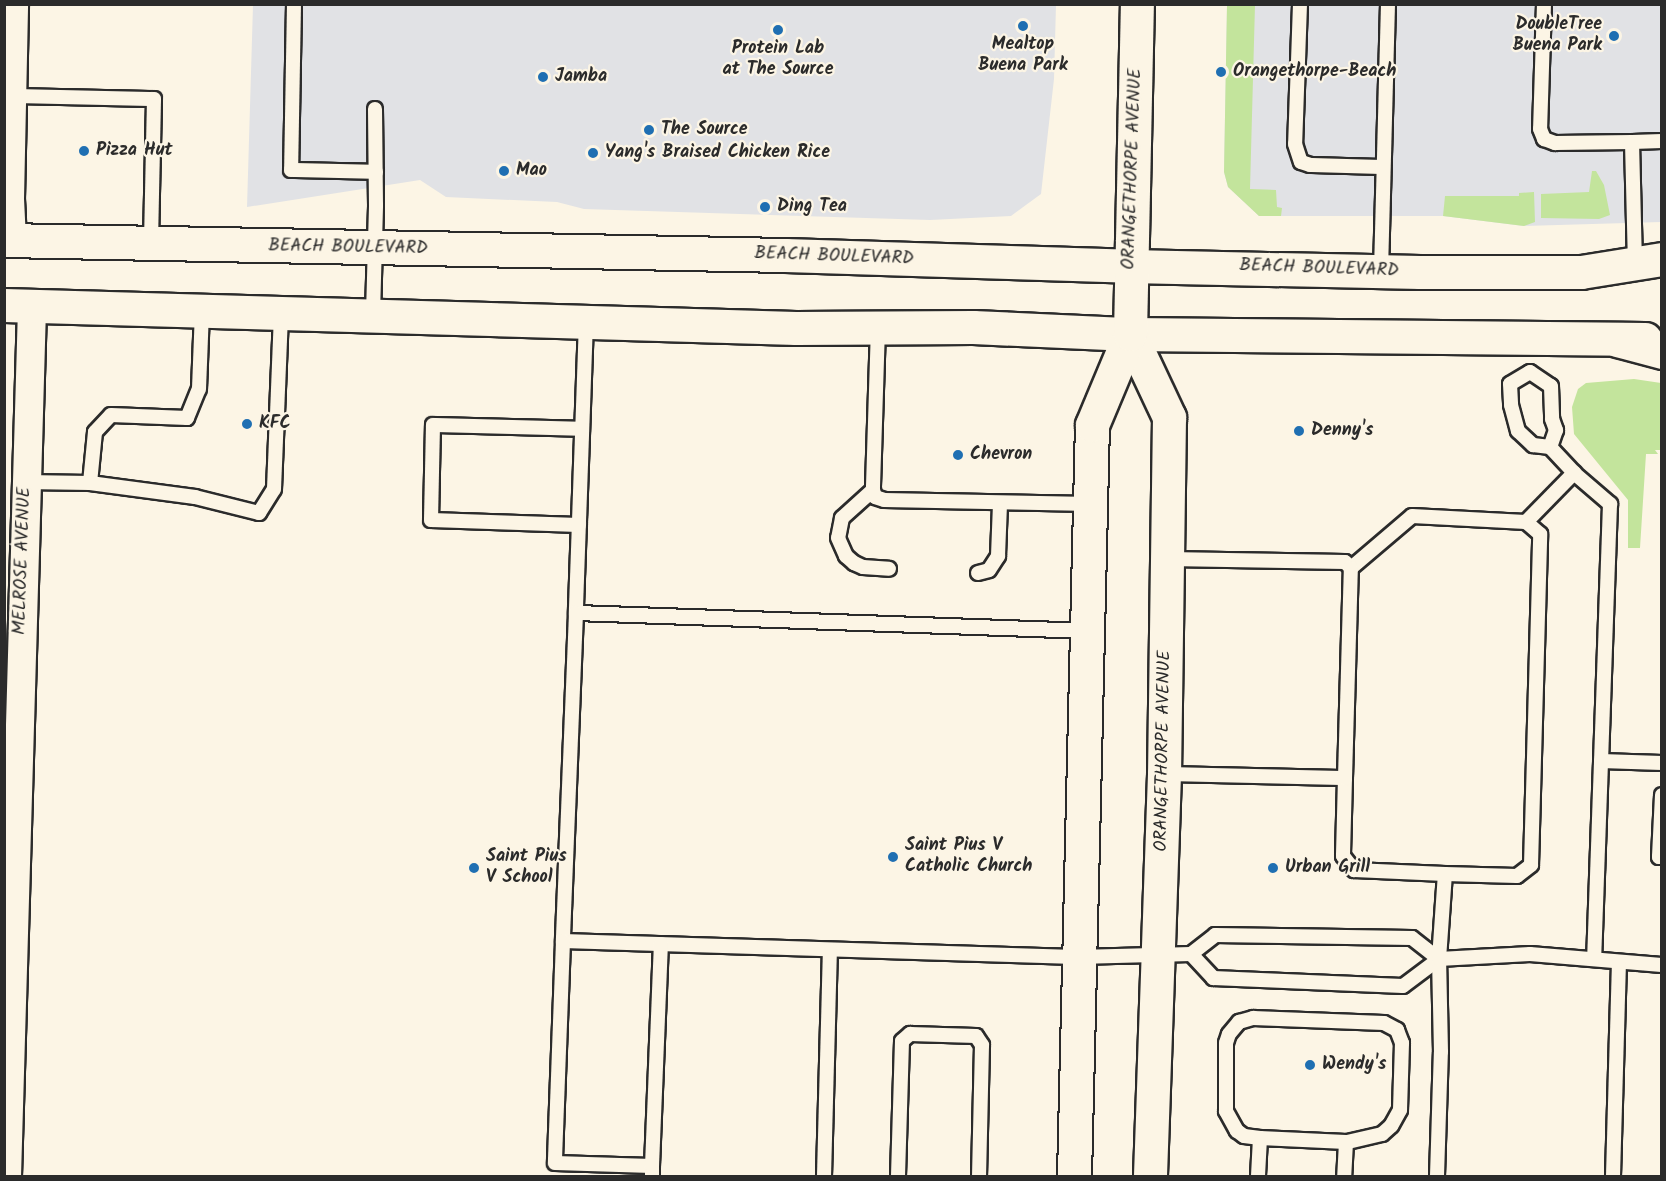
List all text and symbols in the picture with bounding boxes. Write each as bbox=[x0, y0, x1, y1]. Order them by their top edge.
place label: DoubleTree Buena Park bbox=[1513, 15, 1602, 57]
marker: Mealtop Buena Park bbox=[1016, 19, 1030, 33]
marker: Protein Lab at The Source bbox=[771, 23, 785, 37]
marker: DoubleTree Buena Park bbox=[1607, 29, 1621, 43]
place label: Mealtop Buena Park bbox=[978, 35, 1068, 78]
place label: Protein Lab at The Source bbox=[723, 39, 833, 82]
place label: Orangethorpe-Beach bbox=[1233, 61, 1396, 83]
marker: Orangethorpe-Beach bbox=[1214, 65, 1228, 79]
place label: Jamba bbox=[555, 66, 607, 88]
street label: ORANGETHORPE AVENUE bbox=[1119, 68, 1147, 270]
marker: Jamba bbox=[536, 70, 550, 84]
place label: The Source bbox=[661, 119, 748, 141]
marker: The Source bbox=[642, 123, 656, 137]
place label: Pizza Hut bbox=[96, 140, 173, 162]
place label: Yang's Braised Chicken Rice bbox=[605, 142, 830, 164]
marker: Pizza Hut bbox=[77, 144, 91, 158]
marker: Yang's Braised Chicken Rice bbox=[586, 146, 600, 160]
place label: Mao bbox=[516, 160, 547, 182]
marker: Mao bbox=[497, 164, 511, 178]
place label: Ding Tea bbox=[777, 196, 847, 218]
marker: Ding Tea bbox=[758, 200, 772, 214]
street label: BEACH BOULEVARD bbox=[268, 236, 428, 260]
street label: BEACH BOULEVARD bbox=[754, 243, 914, 271]
street label: BEACH BOULEVARD bbox=[1239, 255, 1399, 283]
place label: KFC bbox=[259, 413, 291, 435]
marker: KFC bbox=[240, 417, 254, 431]
place label: Denny's bbox=[1311, 420, 1373, 442]
marker: Denny's bbox=[1292, 424, 1306, 438]
place label: Chevron bbox=[970, 444, 1032, 466]
marker: Chevron bbox=[951, 448, 965, 462]
street label: MELROSE AVENUE bbox=[10, 487, 36, 635]
street label: ORANGETHORPE AVENUE bbox=[1151, 650, 1177, 852]
place label: Saint Pius V Catholic Church bbox=[905, 836, 1032, 878]
place label: Saint Pius V School bbox=[486, 847, 567, 890]
marker: Saint Pius V Catholic Church bbox=[886, 850, 900, 864]
place label: Urban Grill bbox=[1285, 857, 1370, 879]
marker: Saint Pius V School bbox=[467, 861, 481, 875]
marker: Urban Grill bbox=[1266, 861, 1280, 875]
place label: Wendy's bbox=[1322, 1054, 1386, 1076]
marker: Wendy's bbox=[1303, 1058, 1317, 1072]

